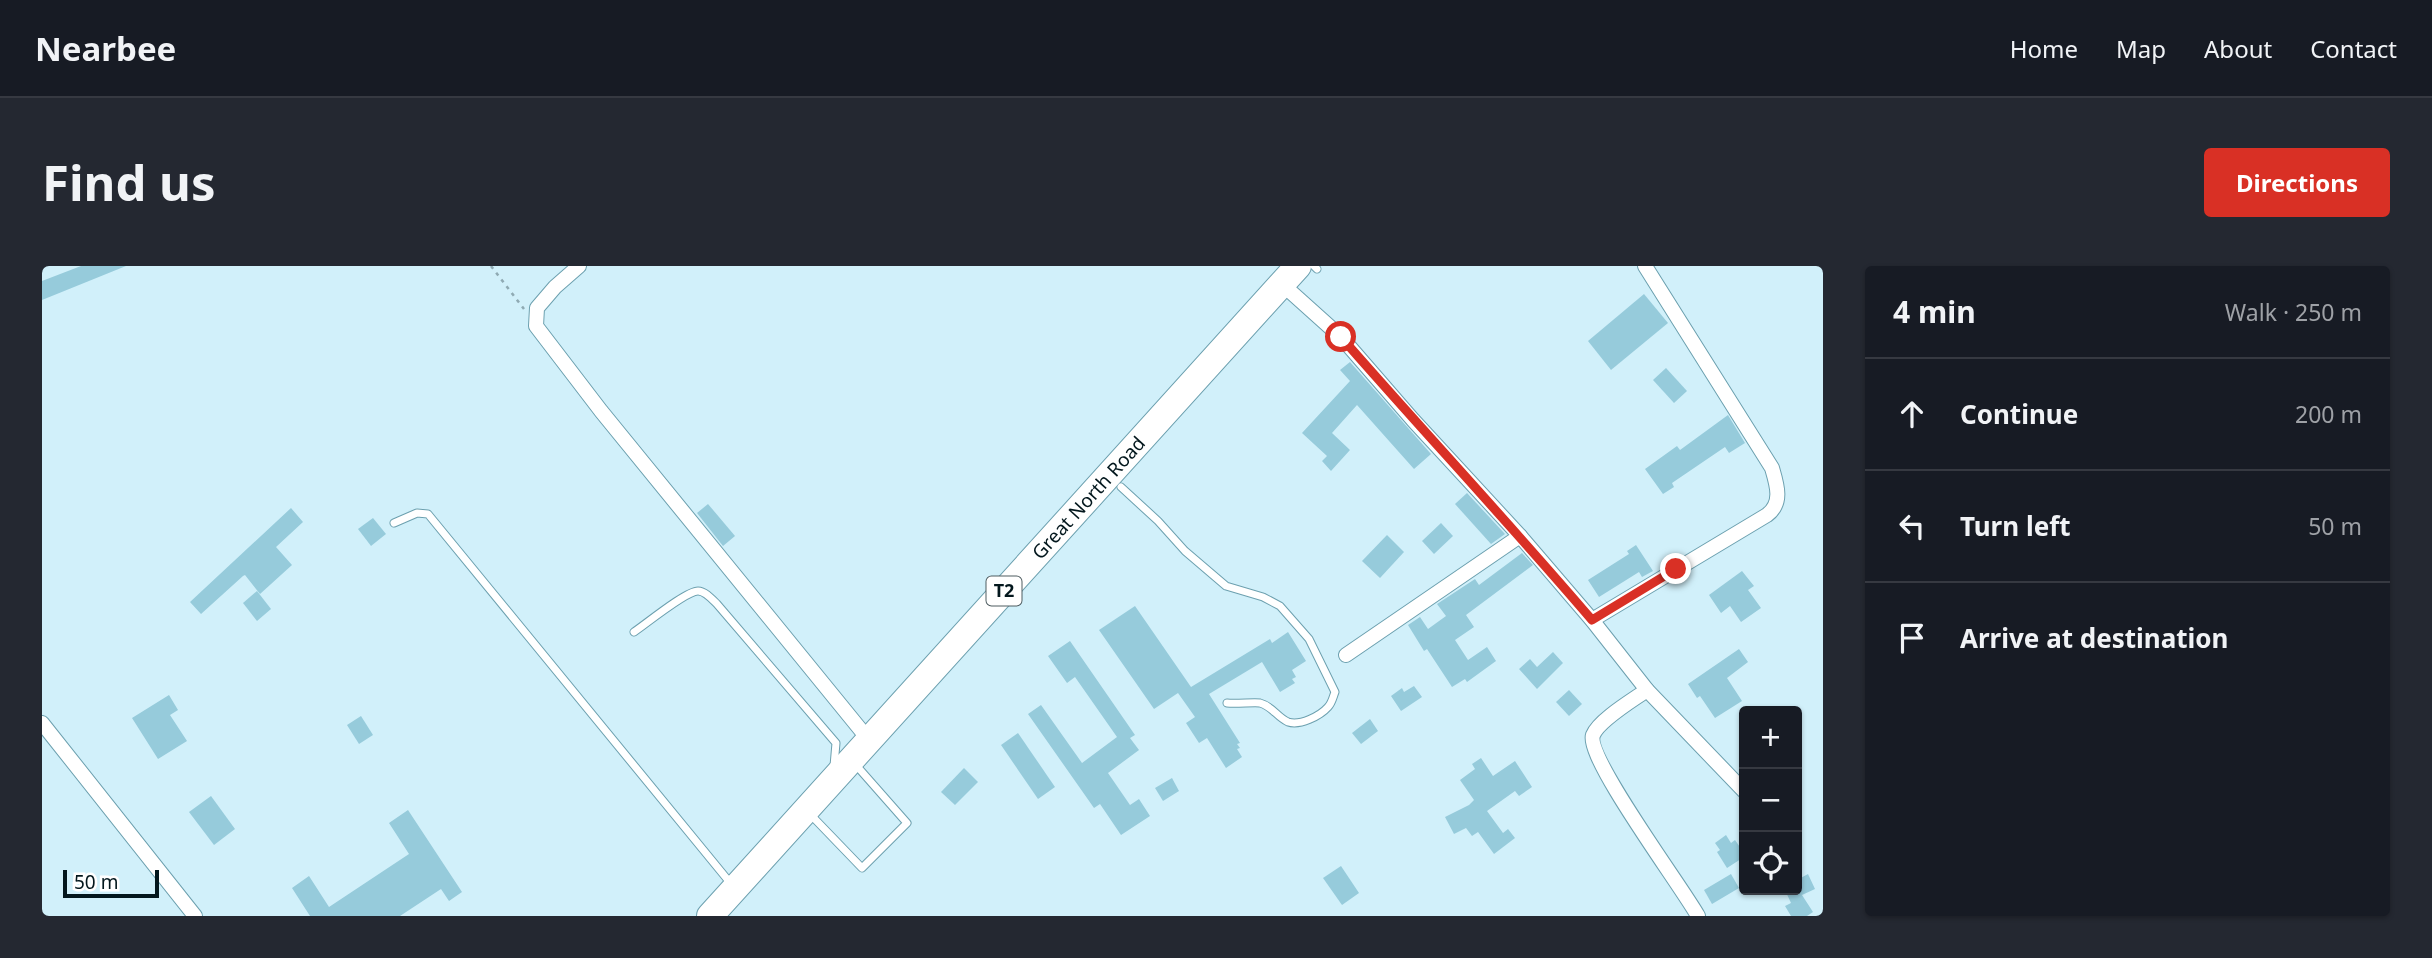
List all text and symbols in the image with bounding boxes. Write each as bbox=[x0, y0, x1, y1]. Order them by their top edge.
text: Nearbee bbox=[35, 26, 176, 71]
text: Home bbox=[2010, 32, 2078, 65]
text: Map bbox=[2116, 32, 2166, 65]
text: About bbox=[2204, 32, 2272, 65]
text: Contact bbox=[2310, 32, 2397, 65]
button: Directions bbox=[2204, 148, 2390, 217]
text: Find us bbox=[42, 149, 216, 215]
text: 4 min bbox=[1893, 291, 1976, 332]
text: Walk · 250 m bbox=[2225, 296, 2362, 328]
route start bbox=[1325, 321, 1356, 352]
icon: ahead bbox=[1893, 395, 1931, 433]
text: Continue bbox=[1960, 396, 2078, 432]
text: 200 m bbox=[2295, 398, 2362, 430]
street label: Great North Road bbox=[1026, 431, 1151, 565]
icon: left bbox=[1893, 507, 1931, 545]
text: Turn left bbox=[1960, 508, 2071, 544]
text: 50 m bbox=[2308, 510, 2362, 542]
route end bbox=[1660, 553, 1691, 584]
road number: T2 bbox=[986, 576, 1021, 606]
icon: arrive bbox=[1893, 619, 1931, 657]
text: Arrive at destination bbox=[1960, 620, 2229, 656]
map controls bbox=[1739, 706, 1802, 895]
button: + bbox=[1739, 706, 1802, 769]
button: − bbox=[1739, 769, 1802, 832]
button: locate bbox=[1739, 832, 1802, 895]
scale bar bbox=[63, 867, 159, 899]
text: 50 m bbox=[74, 869, 118, 895]

